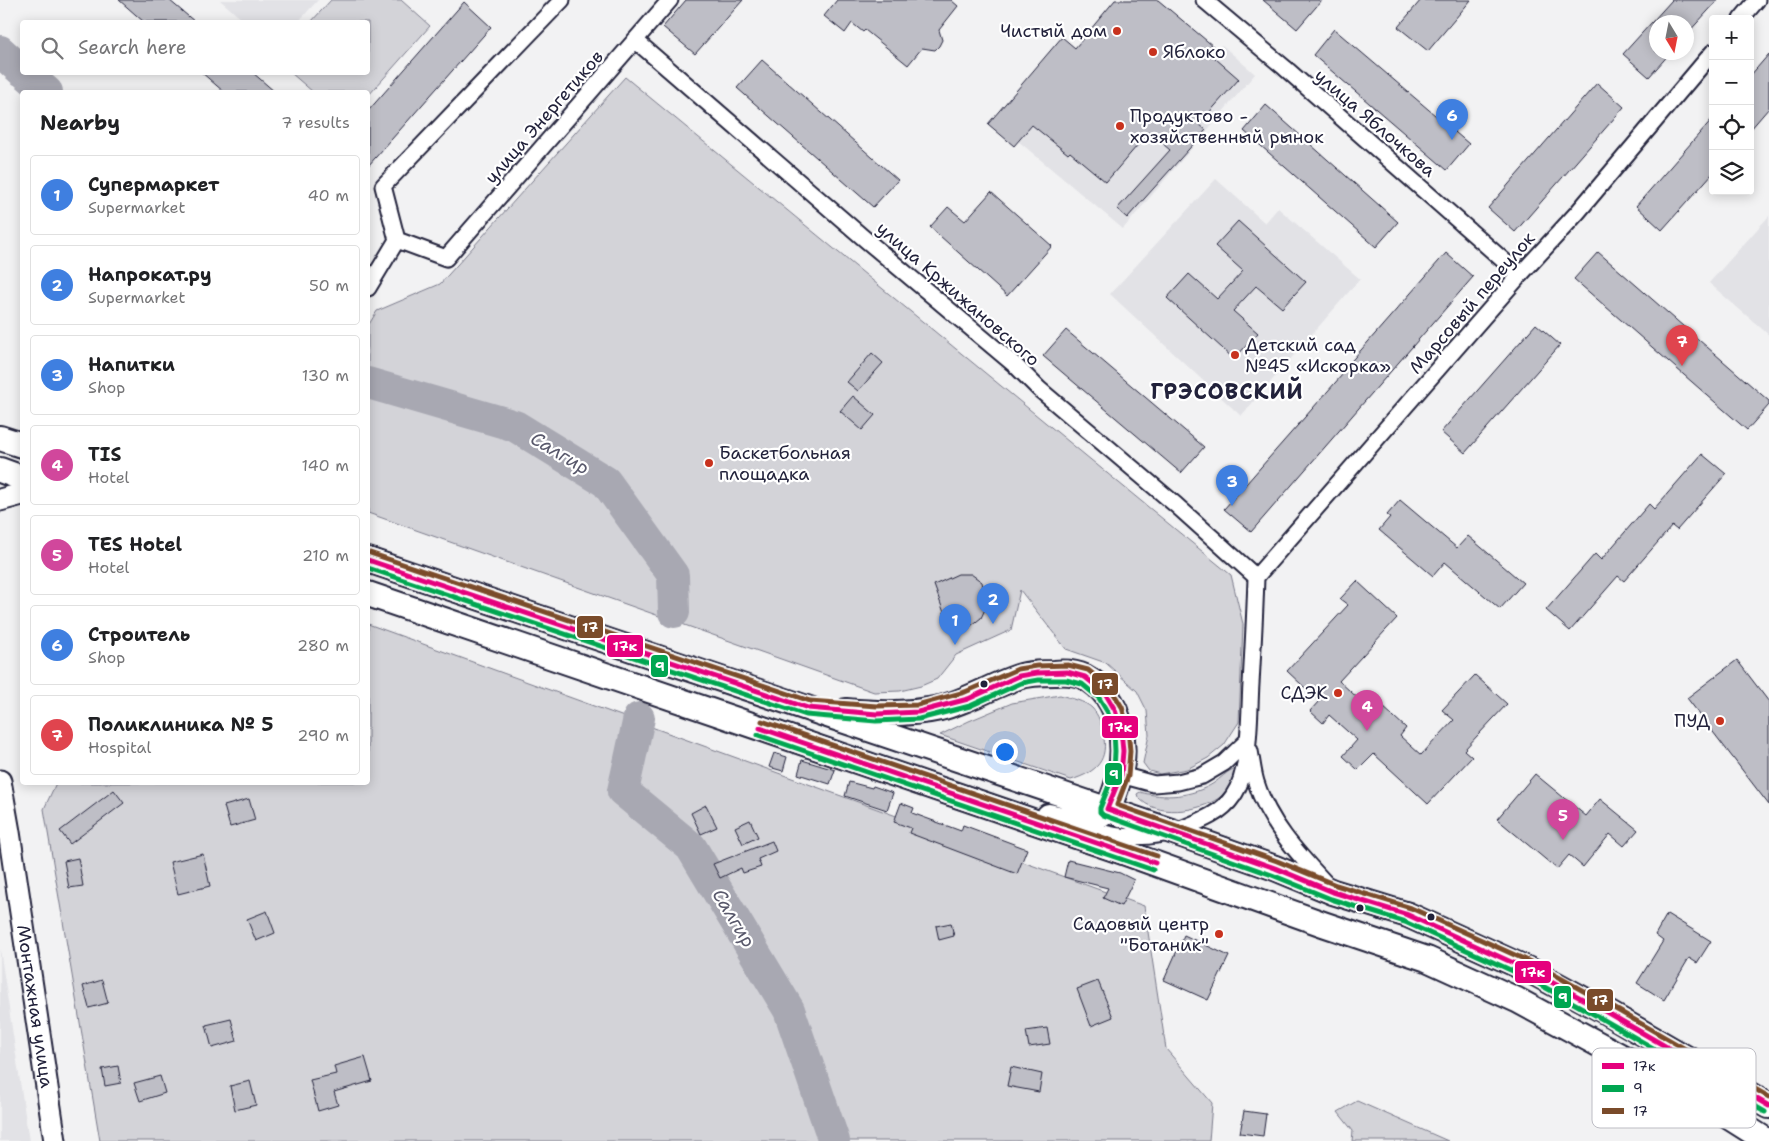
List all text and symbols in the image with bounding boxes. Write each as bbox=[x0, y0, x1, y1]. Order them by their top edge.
north arrow bbox=[1649, 15, 1694, 60]
map controls bbox=[1709, 15, 1754, 195]
button: + bbox=[1709, 15, 1754, 60]
place label: Чистый дом bbox=[1000, 19, 1107, 43]
search box bbox=[20, 20, 370, 75]
marker: Чистый дом bbox=[1111, 25, 1123, 37]
icon: search bbox=[38, 34, 66, 62]
text: Search here bbox=[78, 35, 187, 60]
place label: Яблоко bbox=[1163, 40, 1226, 64]
street label: улица Энергетиков bbox=[479, 45, 609, 189]
marker: Яблоко bbox=[1147, 46, 1159, 58]
button: − bbox=[1709, 60, 1754, 105]
street label: улица Яблочкова bbox=[1309, 64, 1441, 182]
pin: 6 bbox=[1436, 99, 1468, 140]
place label: Продуктово - хозяйственный рынок bbox=[1130, 104, 1324, 149]
button: locate bbox=[1709, 105, 1754, 150]
text: Nearby bbox=[40, 109, 120, 137]
text: 7 results bbox=[281, 112, 350, 133]
marker: Продуктово - хозяйственный рынок bbox=[1114, 120, 1126, 132]
button: layers bbox=[1709, 150, 1754, 195]
text: Супермаркет bbox=[88, 172, 219, 197]
text: 1 bbox=[53, 185, 61, 206]
text: 40 m bbox=[307, 185, 349, 206]
text: Supermarket bbox=[88, 197, 185, 218]
street label: улица Кржижановского bbox=[871, 216, 1045, 372]
street label: Марсовый переулок bbox=[1404, 227, 1541, 379]
text: Напрокат.ру bbox=[88, 262, 212, 287]
text: 2 bbox=[51, 275, 63, 296]
text: 50 m bbox=[309, 275, 349, 296]
text: Supermarket bbox=[88, 287, 185, 308]
pin: 7 bbox=[1666, 325, 1698, 366]
place label: Детский сад №45 «Искорка» bbox=[1245, 333, 1391, 378]
marker: Детский сад №45 «Искорка» bbox=[1229, 349, 1241, 361]
text: Напитки bbox=[88, 352, 175, 377]
text: 3 bbox=[51, 365, 63, 386]
text: 130 m bbox=[302, 365, 349, 386]
district label: ГРЭСОВСКИЙ bbox=[1150, 376, 1304, 406]
text: Shop bbox=[88, 377, 125, 398]
water label: Салгир bbox=[526, 426, 594, 480]
place label: Баскетбольная площадка bbox=[719, 441, 851, 486]
text: TIS bbox=[88, 442, 121, 467]
text: 4 bbox=[51, 455, 63, 476]
text: 140 m bbox=[302, 455, 349, 476]
marker: Баскетбольная площадка bbox=[703, 457, 715, 469]
pin: 3 bbox=[1216, 465, 1248, 506]
text: Hotel bbox=[88, 467, 129, 488]
text: TES Hotel bbox=[88, 532, 182, 557]
text: 5 bbox=[52, 545, 62, 566]
text: 210 m bbox=[302, 545, 349, 566]
text: Hotel bbox=[88, 557, 129, 578]
pin: 2 bbox=[977, 583, 1009, 624]
pin: 1 bbox=[939, 604, 971, 645]
line badge: 17 bbox=[576, 615, 604, 639]
text: 17 bbox=[582, 618, 598, 636]
text: Строитель bbox=[88, 622, 190, 647]
line badge: 17к bbox=[606, 634, 644, 658]
text: 6 bbox=[51, 635, 63, 656]
text: 280 m bbox=[297, 635, 349, 656]
text: 17к bbox=[613, 637, 638, 655]
text: Shop bbox=[88, 647, 125, 668]
line badge: 9 bbox=[650, 654, 669, 678]
text: 9 bbox=[655, 657, 665, 675]
line badge: 17 bbox=[1091, 672, 1119, 696]
text: 17 bbox=[1097, 675, 1113, 693]
unlabelled marker bbox=[979, 679, 989, 689]
place label: СДЭК bbox=[1281, 681, 1328, 705]
marker: СДЭК bbox=[1332, 687, 1344, 699]
pin: 4 bbox=[1351, 690, 1383, 731]
place label: ПУД bbox=[1674, 709, 1710, 733]
text: Поликлиника № 5 bbox=[88, 712, 273, 737]
line badge: 17к bbox=[1101, 715, 1139, 739]
marker: ПУД bbox=[1714, 715, 1726, 727]
text: 17к bbox=[1108, 718, 1133, 736]
text: 7 bbox=[51, 725, 63, 746]
text: 290 m bbox=[297, 725, 349, 746]
text: Hospital bbox=[88, 737, 151, 758]
your location bbox=[992, 739, 1018, 765]
line badge: 9 bbox=[1104, 762, 1123, 786]
text: 9 bbox=[1109, 765, 1119, 783]
pin: 5 bbox=[1547, 799, 1579, 840]
water label: Салгир bbox=[707, 884, 761, 952]
unlabelled marker bbox=[1355, 903, 1365, 913]
place label: Садовый центр "Ботаник" bbox=[1073, 912, 1209, 957]
unlabelled marker bbox=[1426, 912, 1436, 922]
street label: Монтажная улица bbox=[11, 923, 59, 1089]
marker: Садовый центр "Ботаник" bbox=[1213, 928, 1225, 940]
line badge: 17к bbox=[1514, 960, 1552, 984]
text: 17к bbox=[1521, 963, 1546, 981]
line badge: 9 bbox=[1553, 985, 1572, 1009]
text: 9 bbox=[1558, 988, 1568, 1006]
line badge: 17 bbox=[1586, 988, 1614, 1012]
text: 17 bbox=[1592, 991, 1608, 1009]
legend bbox=[1592, 1048, 1756, 1128]
text: 17к bbox=[1633, 1057, 1656, 1075]
text: 9 bbox=[1633, 1079, 1643, 1097]
text: 17 bbox=[1633, 1102, 1648, 1120]

